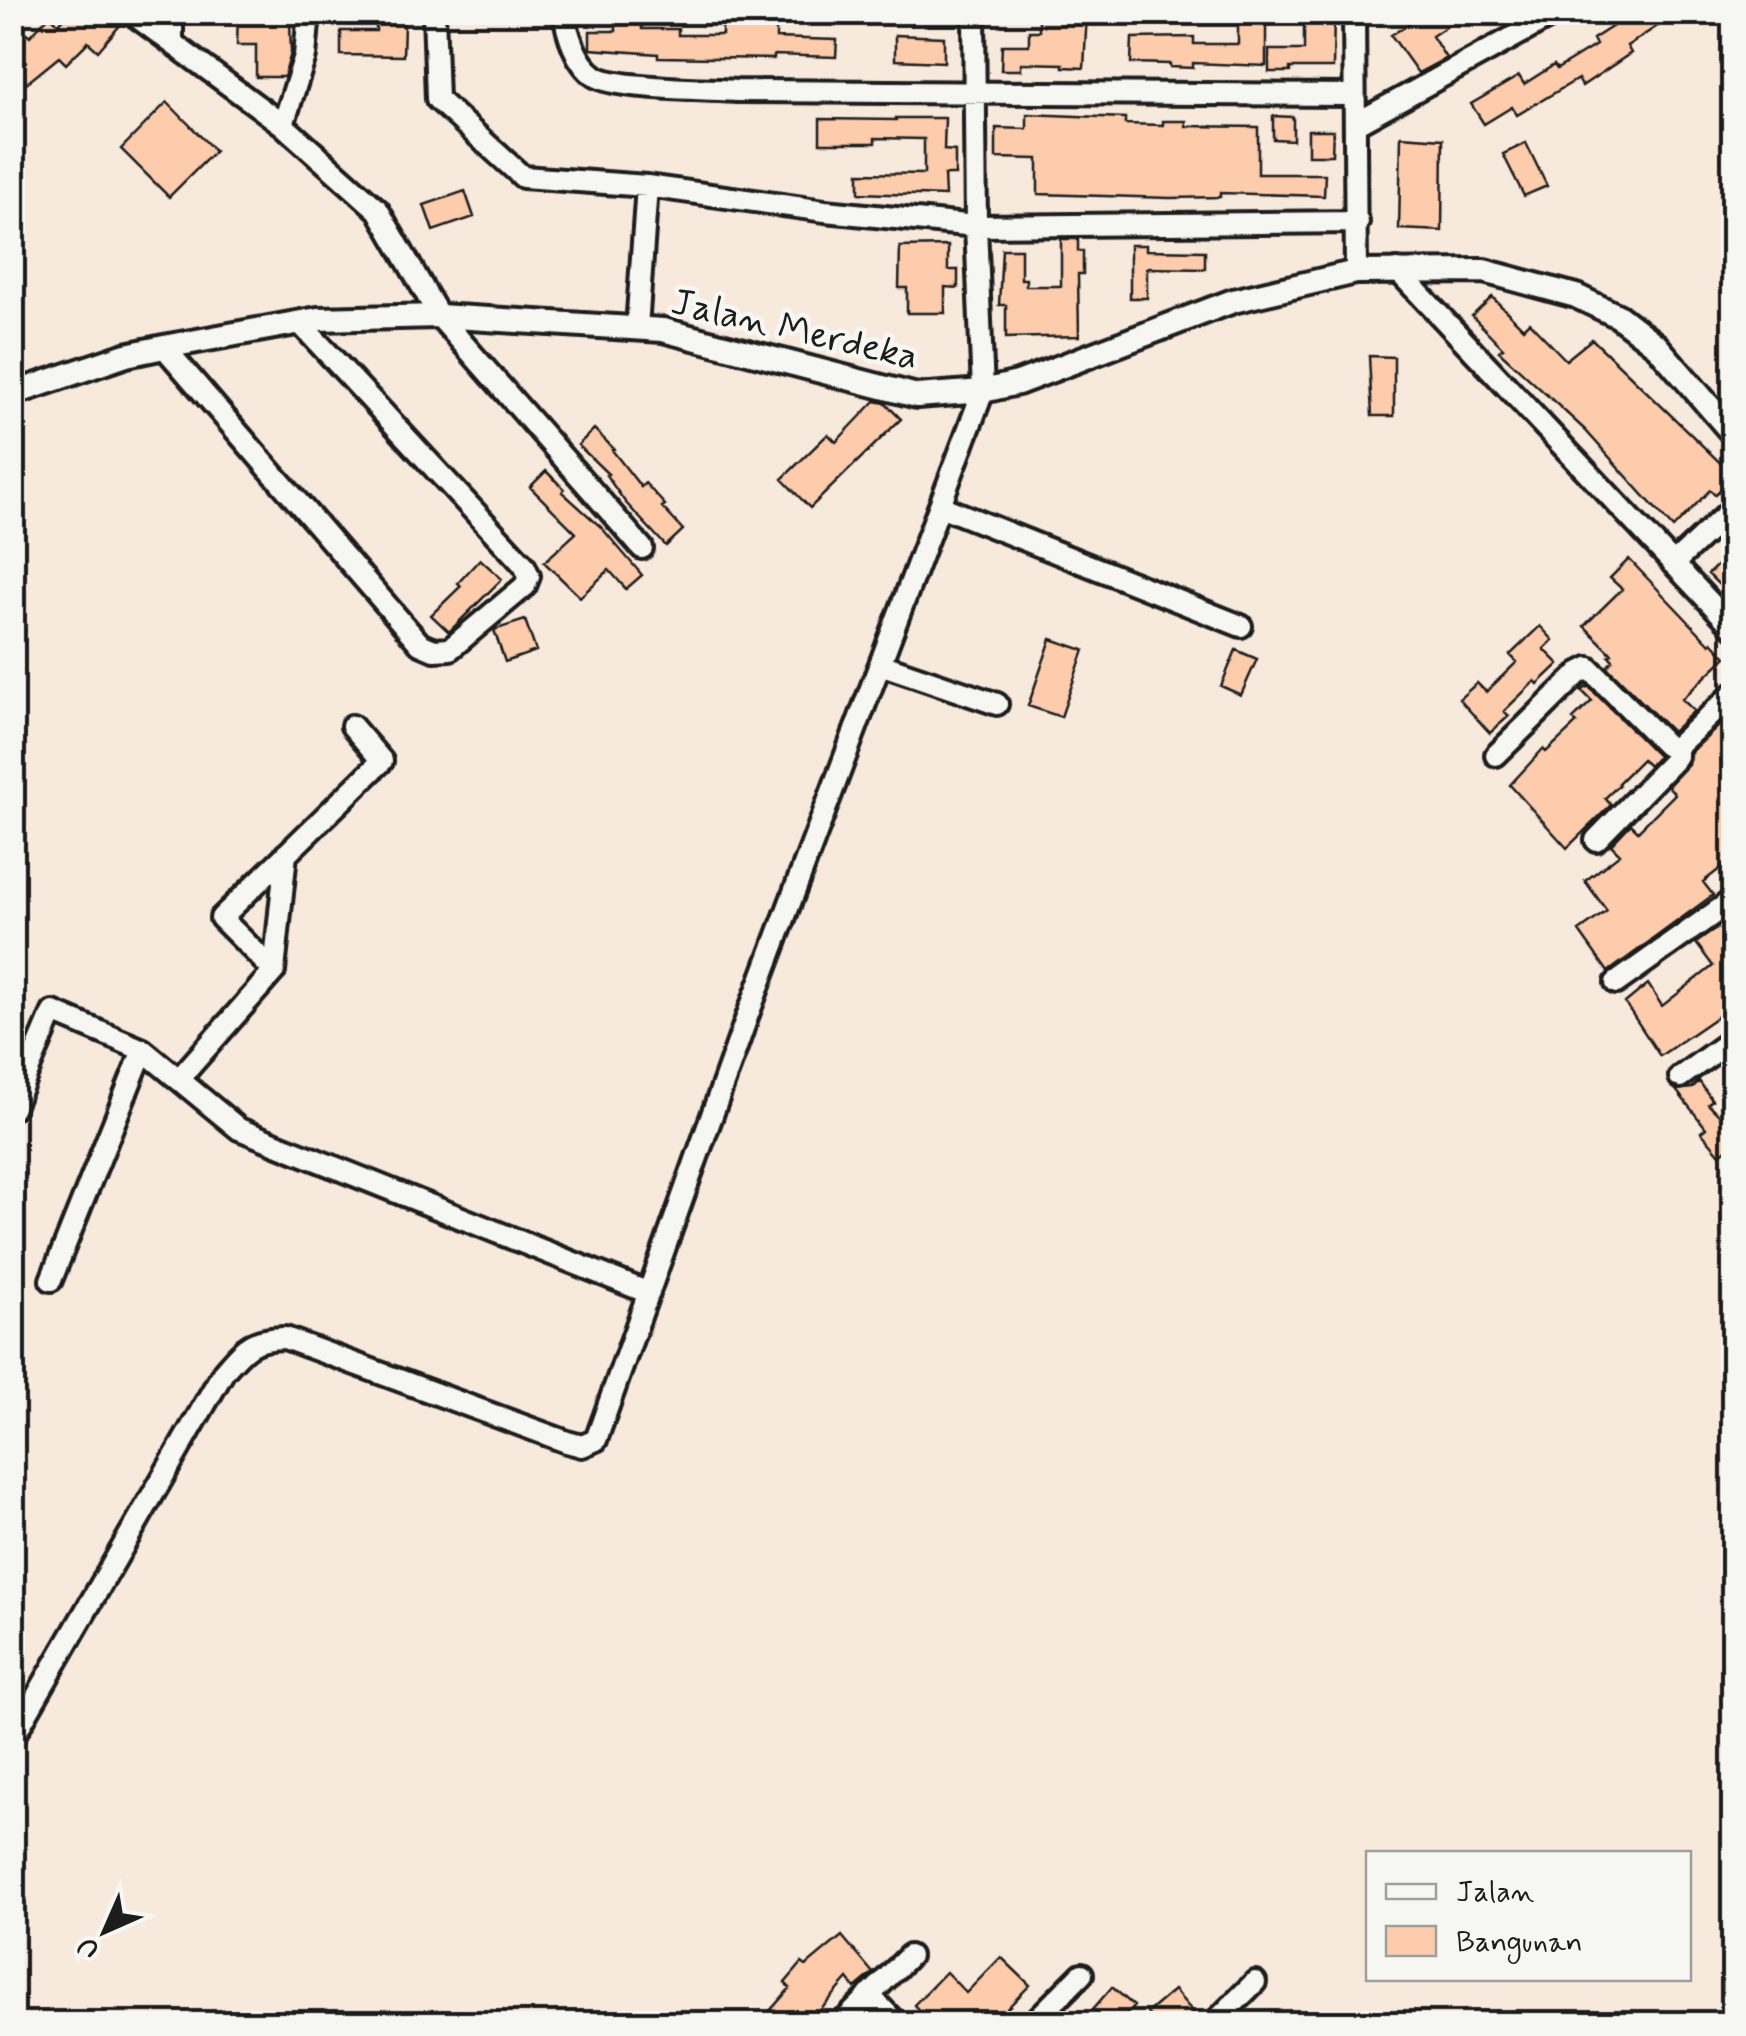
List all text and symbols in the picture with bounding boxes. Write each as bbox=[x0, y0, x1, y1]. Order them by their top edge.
street label: Jalan Merdeka bbox=[666, 278, 923, 383]
legend bbox=[1366, 1851, 1691, 1981]
text: Jalan bbox=[1456, 1873, 1535, 1912]
north arrow bbox=[55, 1881, 155, 1981]
text: Bangunan bbox=[1456, 1923, 1583, 1964]
text: U bbox=[70, 1927, 109, 1966]

